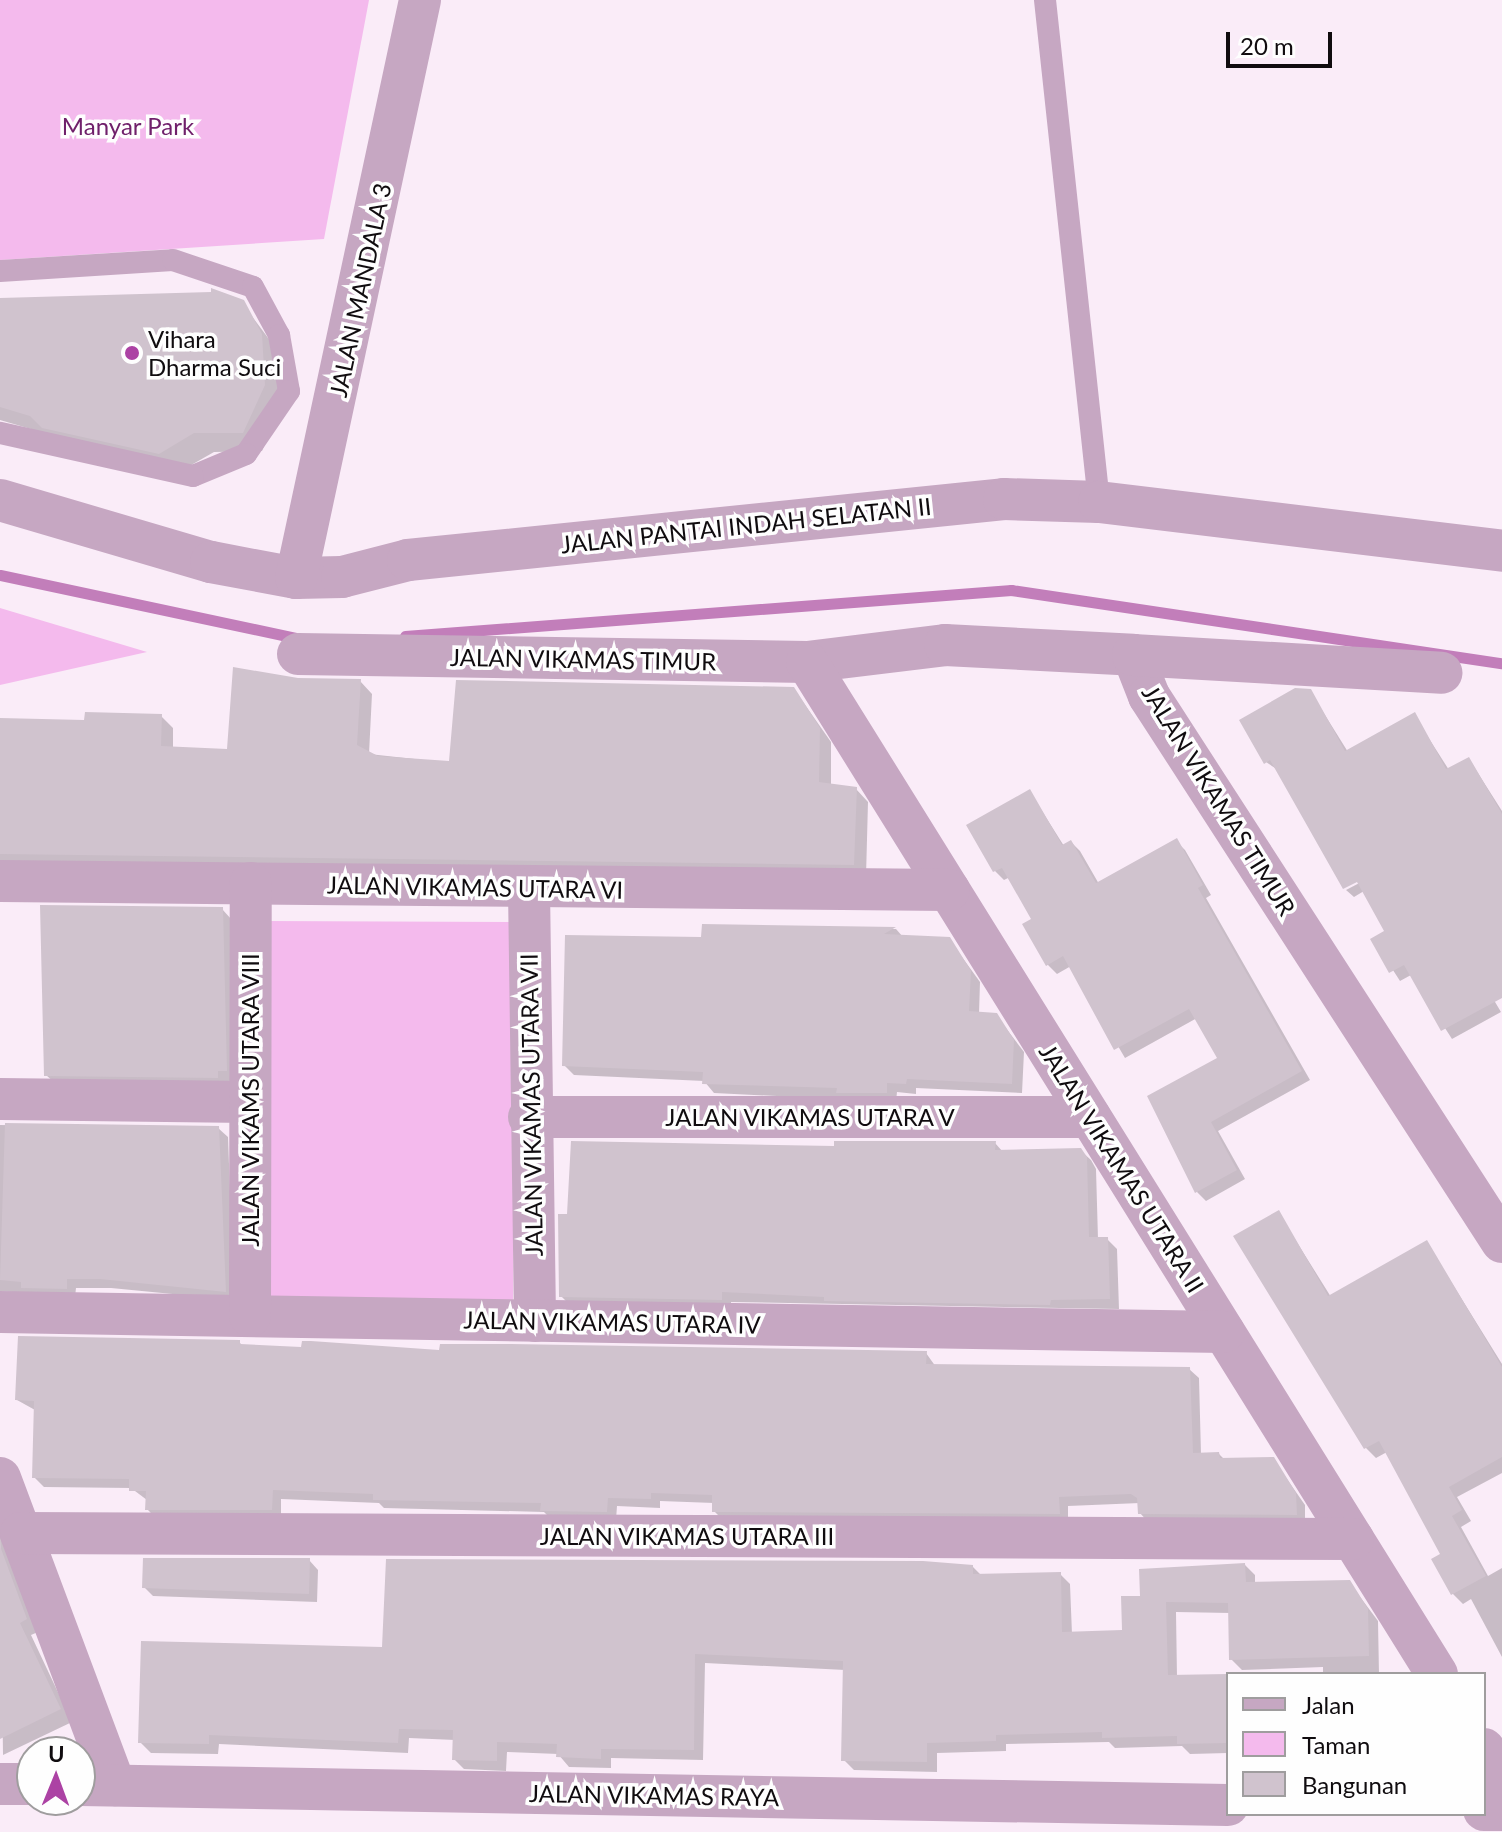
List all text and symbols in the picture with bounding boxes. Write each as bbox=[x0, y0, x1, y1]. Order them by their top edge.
scale bar bbox=[1230, 16, 1336, 66]
text: 20 m bbox=[1240, 31, 1294, 60]
park label: Manyar Park bbox=[62, 112, 194, 140]
street label: JALAN MANDALA 3 bbox=[323, 180, 397, 400]
place label: Vihara Dharma Suci bbox=[148, 325, 281, 381]
marker: Vihara Dharma Suci bbox=[123, 344, 141, 362]
street label: JALAN PANTAI INDAH SELATAN II bbox=[559, 491, 933, 559]
street label: JALAN VIKAMAS TIMUR bbox=[449, 642, 717, 676]
street label: JALAN VIKAMAS TIMUR bbox=[1136, 679, 1302, 921]
street label: JALAN VIKAMAS UTARA VI bbox=[325, 870, 625, 904]
street label: JALAN VIKAMS UTARA VIII bbox=[236, 952, 264, 1248]
street label: JALAN VIKAMAS UTARA VII bbox=[514, 952, 548, 1258]
street label: JALAN VIKAMAS UTARA II bbox=[1033, 1038, 1211, 1298]
street label: JALAN VIKAMAS UTARA V bbox=[664, 1103, 956, 1131]
street label: JALAN VIKAMAS UTARA IV bbox=[462, 1305, 762, 1339]
street label: JALAN VIKAMAS UTARA III bbox=[539, 1522, 835, 1550]
legend bbox=[1226, 1672, 1486, 1816]
text: Jalan bbox=[1302, 1690, 1355, 1719]
text: Taman bbox=[1302, 1730, 1370, 1759]
north arrow bbox=[16, 1736, 96, 1816]
text: U bbox=[48, 1740, 65, 1767]
text: Bangunan bbox=[1302, 1770, 1407, 1799]
street label: JALAN VIKAMAS RAYA bbox=[528, 1778, 780, 1812]

